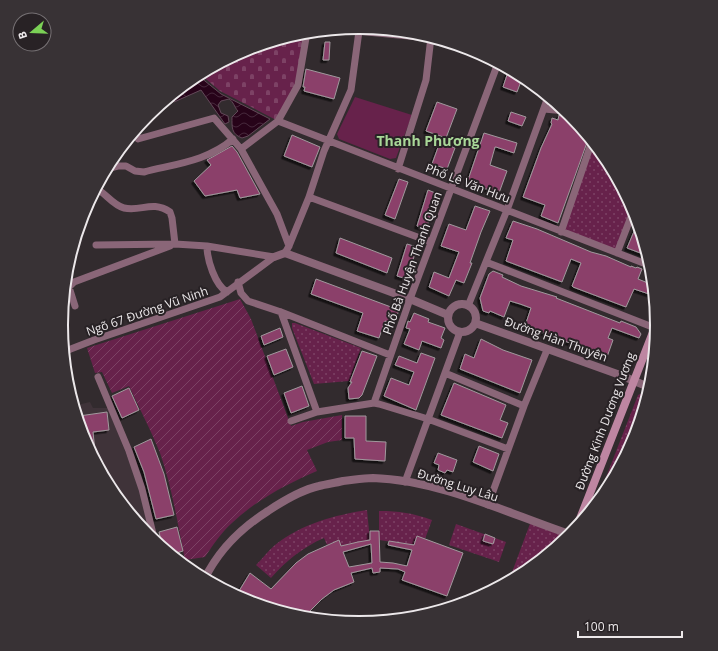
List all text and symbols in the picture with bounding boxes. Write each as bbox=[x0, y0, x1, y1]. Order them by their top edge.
north arrow bbox=[12, 12, 52, 52]
text: B bbox=[14, 29, 30, 41]
district label: Thanh Phương bbox=[376, 131, 480, 150]
street label: Phố Lê Văn Hưu bbox=[423, 159, 513, 207]
street label: Phố Bà Huyện Thanh Quan bbox=[378, 189, 446, 337]
street label: Ngõ 67 Đường Vũ Ninh bbox=[84, 282, 210, 340]
street label: Đường Hàn Thuyên bbox=[502, 312, 610, 366]
street label: Đường Kinh Dương Vương bbox=[571, 349, 639, 492]
street label: Đường Luy Lâu bbox=[415, 465, 501, 505]
scale bar bbox=[578, 613, 682, 639]
text: 100 m bbox=[584, 618, 619, 635]

